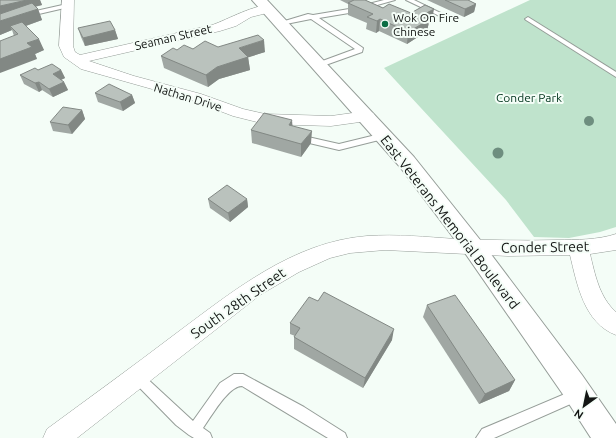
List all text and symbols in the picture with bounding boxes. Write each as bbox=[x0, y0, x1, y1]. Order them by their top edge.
place label: Wok On Fire Chinese bbox=[393, 11, 459, 38]
marker: Wok On Fire Chinese bbox=[380, 19, 390, 29]
street label: Seaman Street bbox=[133, 22, 213, 52]
street label: Nathan Drive bbox=[152, 80, 224, 114]
park label: Conder Park bbox=[496, 91, 562, 104]
street label: East Veterans Memorial Boulevard bbox=[377, 132, 523, 312]
street label: Conder Street bbox=[501, 238, 590, 256]
street label: South 28th Street bbox=[188, 264, 289, 342]
north arrow bbox=[564, 386, 604, 426]
text: N bbox=[572, 407, 585, 422]

